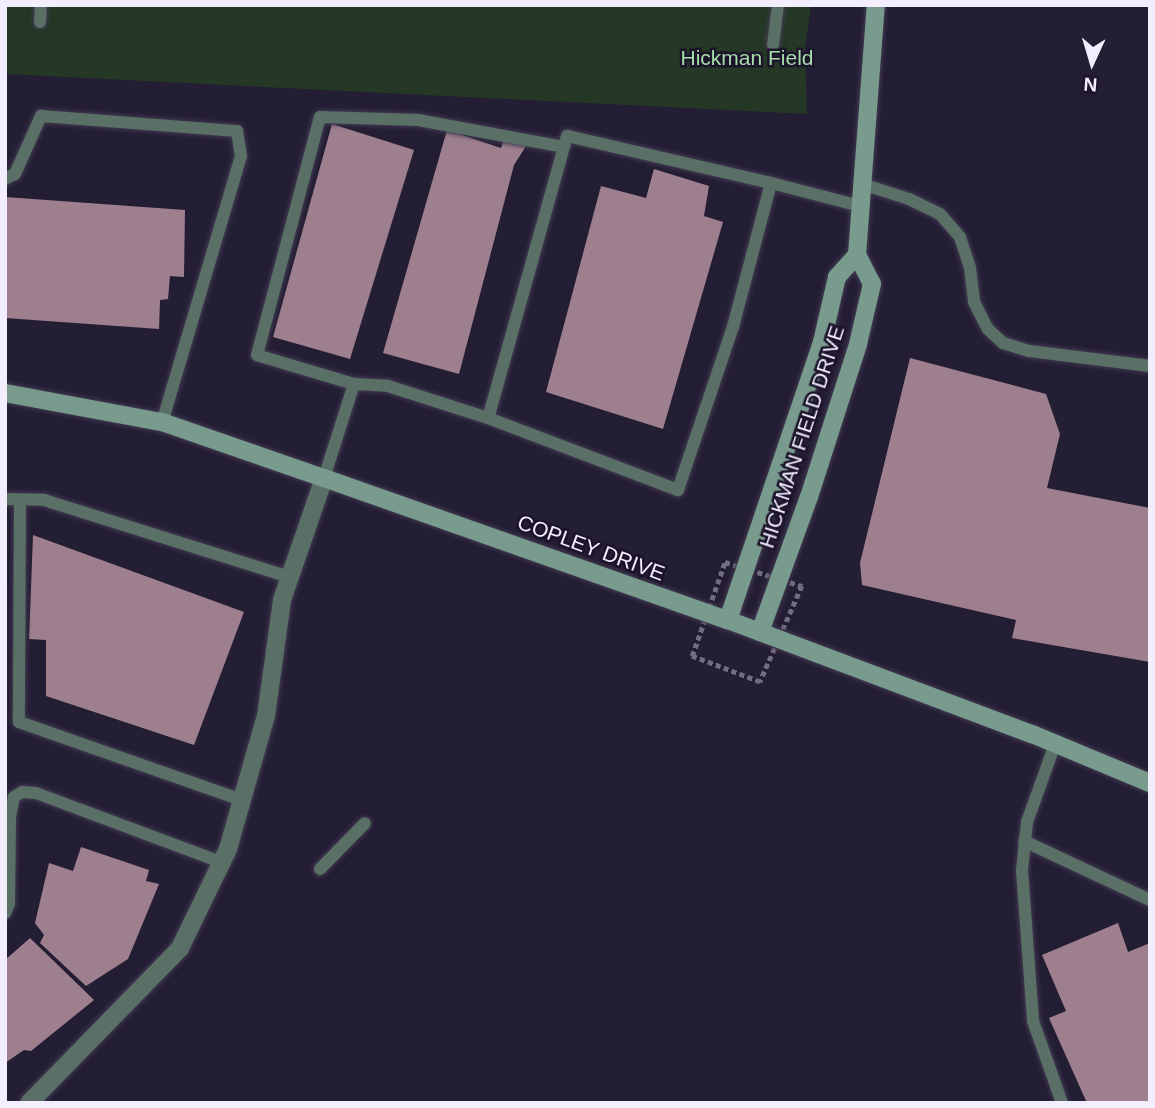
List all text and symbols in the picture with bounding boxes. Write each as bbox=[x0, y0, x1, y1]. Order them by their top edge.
north arrow bbox=[1057, 28, 1127, 98]
park label: Hickman Field bbox=[680, 45, 814, 71]
text: N bbox=[1083, 73, 1098, 95]
street label: HICKMAN FIELD DRIVE bbox=[754, 323, 850, 551]
street label: COPLEY DRIVE bbox=[514, 510, 668, 586]

